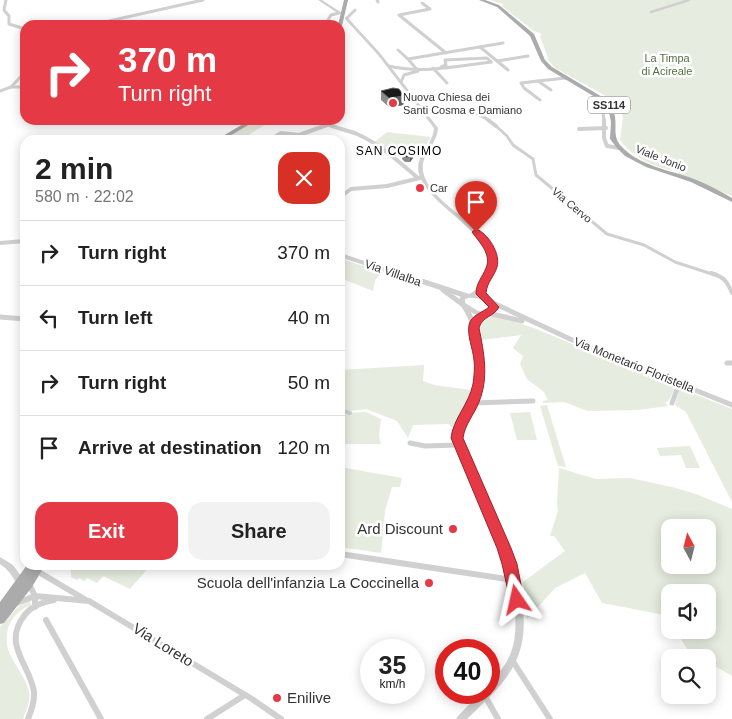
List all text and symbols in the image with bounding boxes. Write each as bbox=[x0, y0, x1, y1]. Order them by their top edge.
icon: right bbox=[35, 40, 100, 105]
text: 370 m bbox=[118, 40, 217, 79]
park label: La Timpa di Acireale bbox=[642, 52, 692, 77]
text: Turn right bbox=[118, 81, 211, 106]
place label: Nuova Chiesa dei Santi Cosma e Damiano bbox=[403, 91, 522, 116]
road number: SS114 bbox=[588, 96, 630, 114]
marker: Nuova Chiesa dei Santi Cosma e Damiano bbox=[387, 97, 399, 109]
street label: Viale Jonio bbox=[634, 142, 688, 174]
district label: SAN COSIMO bbox=[356, 144, 442, 158]
text: 2 min bbox=[35, 152, 113, 185]
button: close bbox=[278, 152, 330, 204]
pin bbox=[455, 181, 497, 232]
marker: Car bbox=[414, 182, 426, 194]
place label: Car bbox=[430, 182, 448, 194]
street label: Via Cervo bbox=[550, 185, 594, 225]
text: 580 m · 22:02 bbox=[35, 188, 134, 205]
icon: arrive bbox=[462, 188, 490, 216]
icon: right bbox=[35, 239, 63, 267]
text: Turn right bbox=[78, 242, 166, 263]
text: 370 m bbox=[277, 242, 330, 263]
street label: Via Villalba bbox=[363, 257, 423, 289]
icon: left bbox=[35, 304, 63, 332]
text: Turn left bbox=[78, 307, 153, 328]
text: 40 m bbox=[288, 307, 330, 328]
street label: Via Monetario Floristella bbox=[572, 334, 696, 396]
icon: right bbox=[35, 369, 63, 397]
text: Turn right bbox=[78, 372, 166, 393]
text: 50 m bbox=[288, 372, 330, 393]
icon: arrive bbox=[35, 434, 63, 462]
text: Arrive at destination bbox=[78, 437, 262, 458]
text: 120 m bbox=[277, 437, 330, 458]
button: Exit bbox=[35, 502, 178, 560]
button: Share bbox=[188, 502, 330, 560]
north arrow bbox=[661, 519, 716, 574]
map controls bbox=[661, 519, 716, 704]
place label: Ard Discount bbox=[357, 520, 444, 537]
marker: Ard Discount bbox=[447, 523, 459, 535]
position arrow bbox=[490, 573, 542, 625]
place label: Scuola dell'infanzia La Coccinella bbox=[197, 574, 420, 591]
marker: Scuola dell'infanzia La Coccinella bbox=[423, 577, 435, 589]
button: sound bbox=[661, 584, 716, 639]
street label: Via Loreto bbox=[130, 619, 197, 670]
speed limit sign: 40 bbox=[435, 639, 500, 704]
button: search bbox=[661, 649, 716, 704]
text: 35 bbox=[379, 651, 406, 679]
text: km/h bbox=[379, 677, 406, 691]
place label: Enilive bbox=[287, 689, 331, 706]
marker: Enilive bbox=[271, 692, 283, 704]

